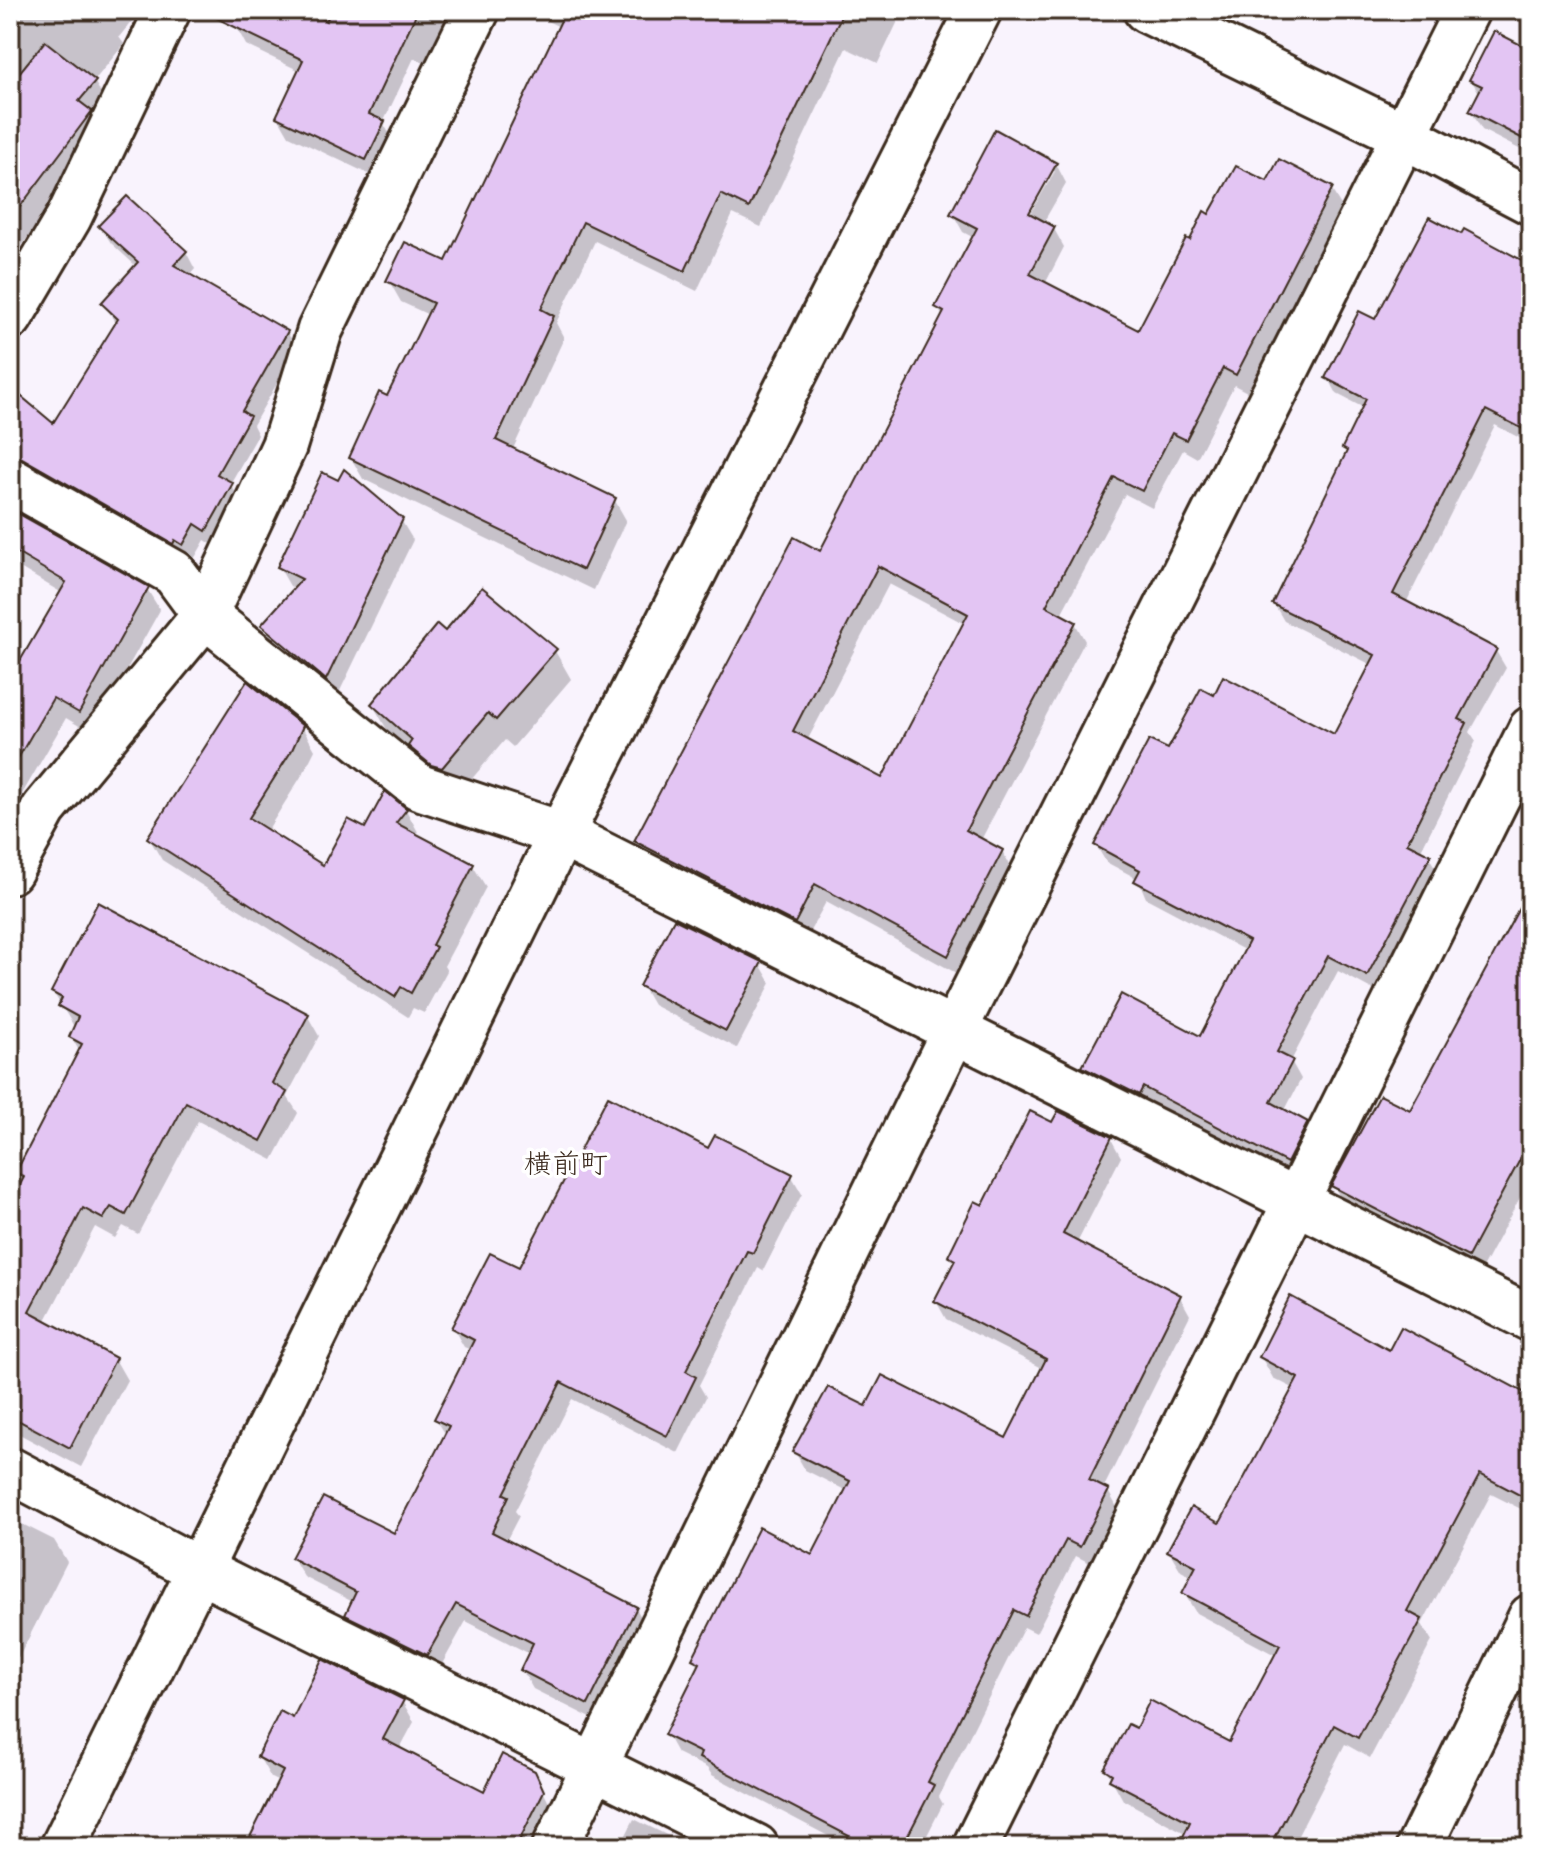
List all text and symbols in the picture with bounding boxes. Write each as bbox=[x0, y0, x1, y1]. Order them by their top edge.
district label: 横前町 bbox=[524, 1144, 608, 1182]

